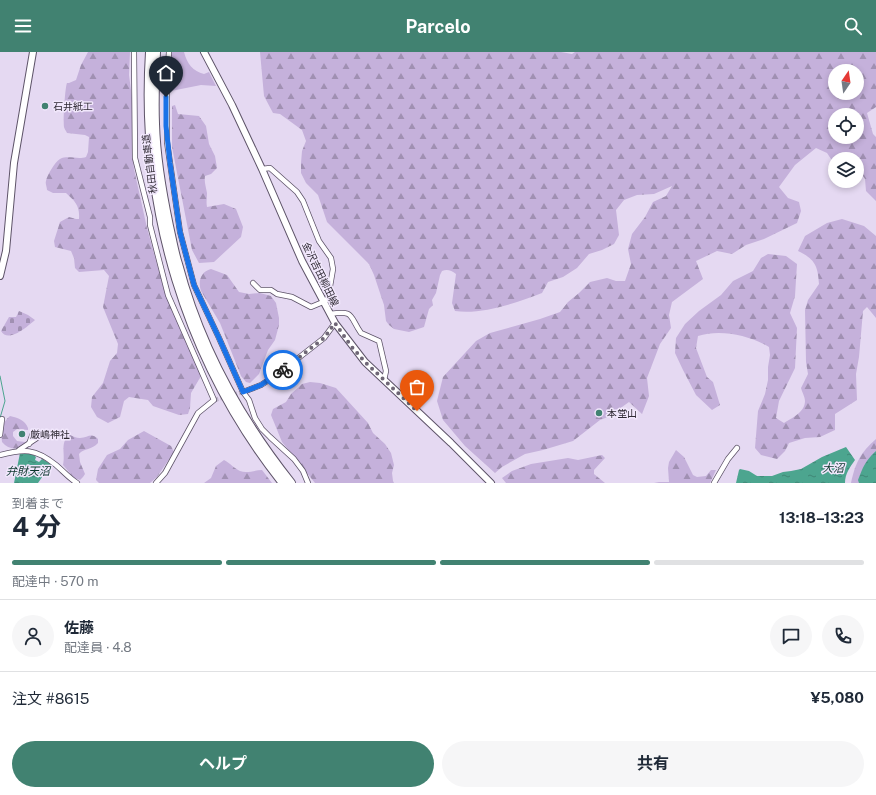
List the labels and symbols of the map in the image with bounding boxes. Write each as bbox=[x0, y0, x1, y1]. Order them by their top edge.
pin bbox=[149, 56, 183, 97]
north arrow bbox=[828, 64, 864, 100]
place label: 石井紙工 bbox=[53, 100, 93, 112]
marker: 石井紙工 bbox=[40, 101, 50, 111]
street label: 秋田自動車道 bbox=[139, 133, 159, 195]
street label: 金沢吉田柳田線 bbox=[300, 240, 342, 308]
courier bbox=[263, 350, 303, 390]
pin bbox=[400, 370, 434, 411]
place label: 本堂山 bbox=[607, 407, 637, 419]
marker: 本堂山 bbox=[594, 408, 604, 418]
place label: 厳嶋神社 bbox=[30, 428, 70, 440]
marker: 厳嶋神社 bbox=[17, 429, 27, 439]
water label: 大沼 bbox=[822, 462, 846, 474]
water label: 弁財天沼 bbox=[6, 465, 52, 477]

